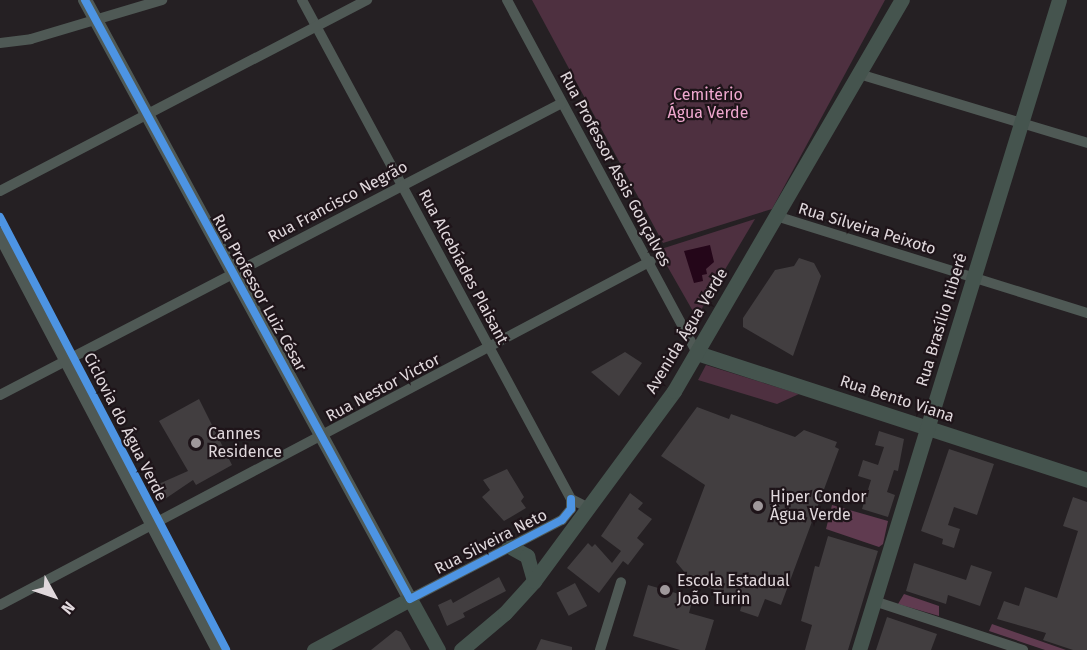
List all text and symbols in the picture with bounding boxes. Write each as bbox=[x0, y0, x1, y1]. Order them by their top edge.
street label: Rua Professor Assis Gonçalves bbox=[555, 68, 675, 270]
park label: Cemitério Água Verde bbox=[668, 85, 748, 123]
street label: Rua Francisco Negrão bbox=[265, 157, 411, 247]
street label: Rua Alcebíades Plaisant bbox=[414, 186, 512, 348]
street label: Rua Silveira Peixoto bbox=[796, 199, 938, 259]
street label: Rua Professor Luiz César bbox=[208, 211, 310, 375]
street label: Rua Brasílio Itiberê bbox=[913, 251, 971, 389]
street label: Avenida Água Verde bbox=[642, 265, 732, 397]
street label: Ciclovia do Água Verde bbox=[79, 349, 171, 505]
street label: Rua Nestor Victor bbox=[323, 350, 443, 426]
street label: Rua Bento Viana bbox=[837, 371, 957, 427]
place label: Cannes Residence bbox=[208, 424, 282, 462]
marker: Cannes Residence bbox=[189, 436, 203, 450]
place label: Hiper Condor Água Verde bbox=[770, 487, 866, 525]
marker: Hiper Condor Água Verde bbox=[751, 499, 765, 513]
street label: Rua Silveira Neto bbox=[431, 505, 551, 579]
north arrow bbox=[24, 566, 84, 626]
place label: Escola Estadual João Turin bbox=[677, 571, 790, 609]
marker: Escola Estadual João Turin bbox=[658, 583, 672, 597]
text: N bbox=[57, 598, 79, 618]

